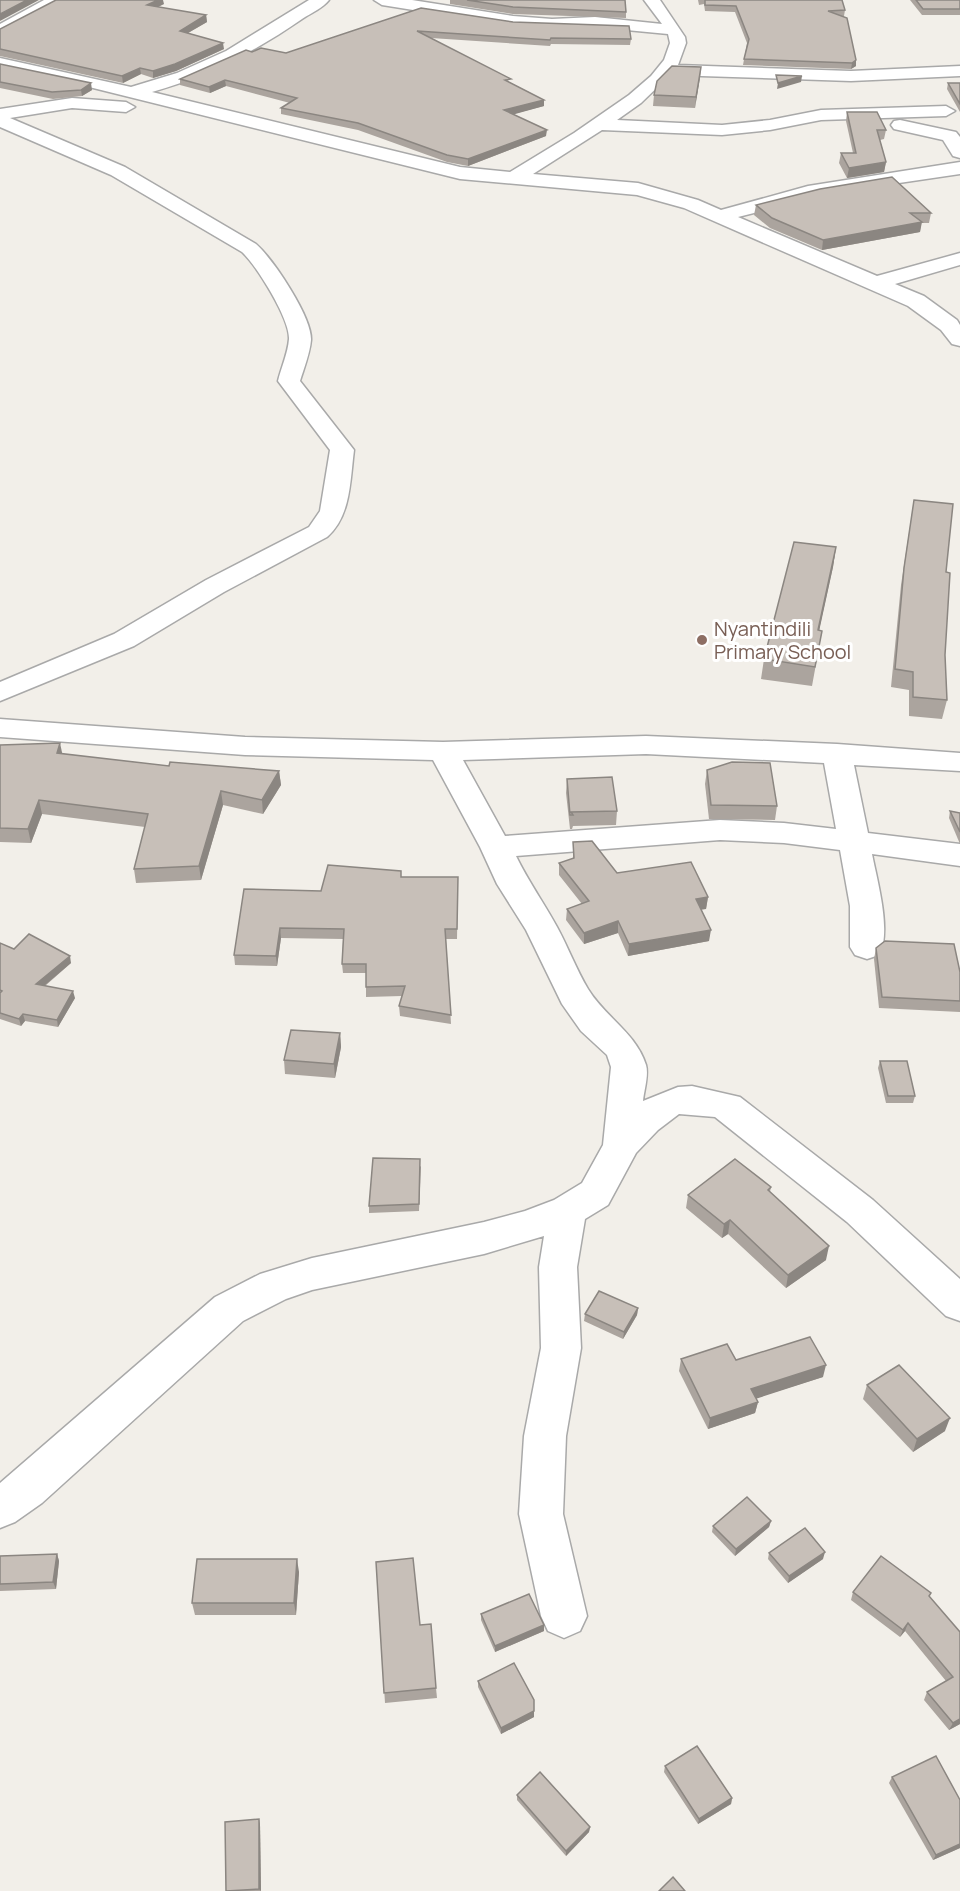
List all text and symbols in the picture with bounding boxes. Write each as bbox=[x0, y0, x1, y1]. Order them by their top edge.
place label: Nyantindili Primary School bbox=[714, 615, 851, 665]
marker: Nyantindili Primary School bbox=[695, 633, 709, 647]

